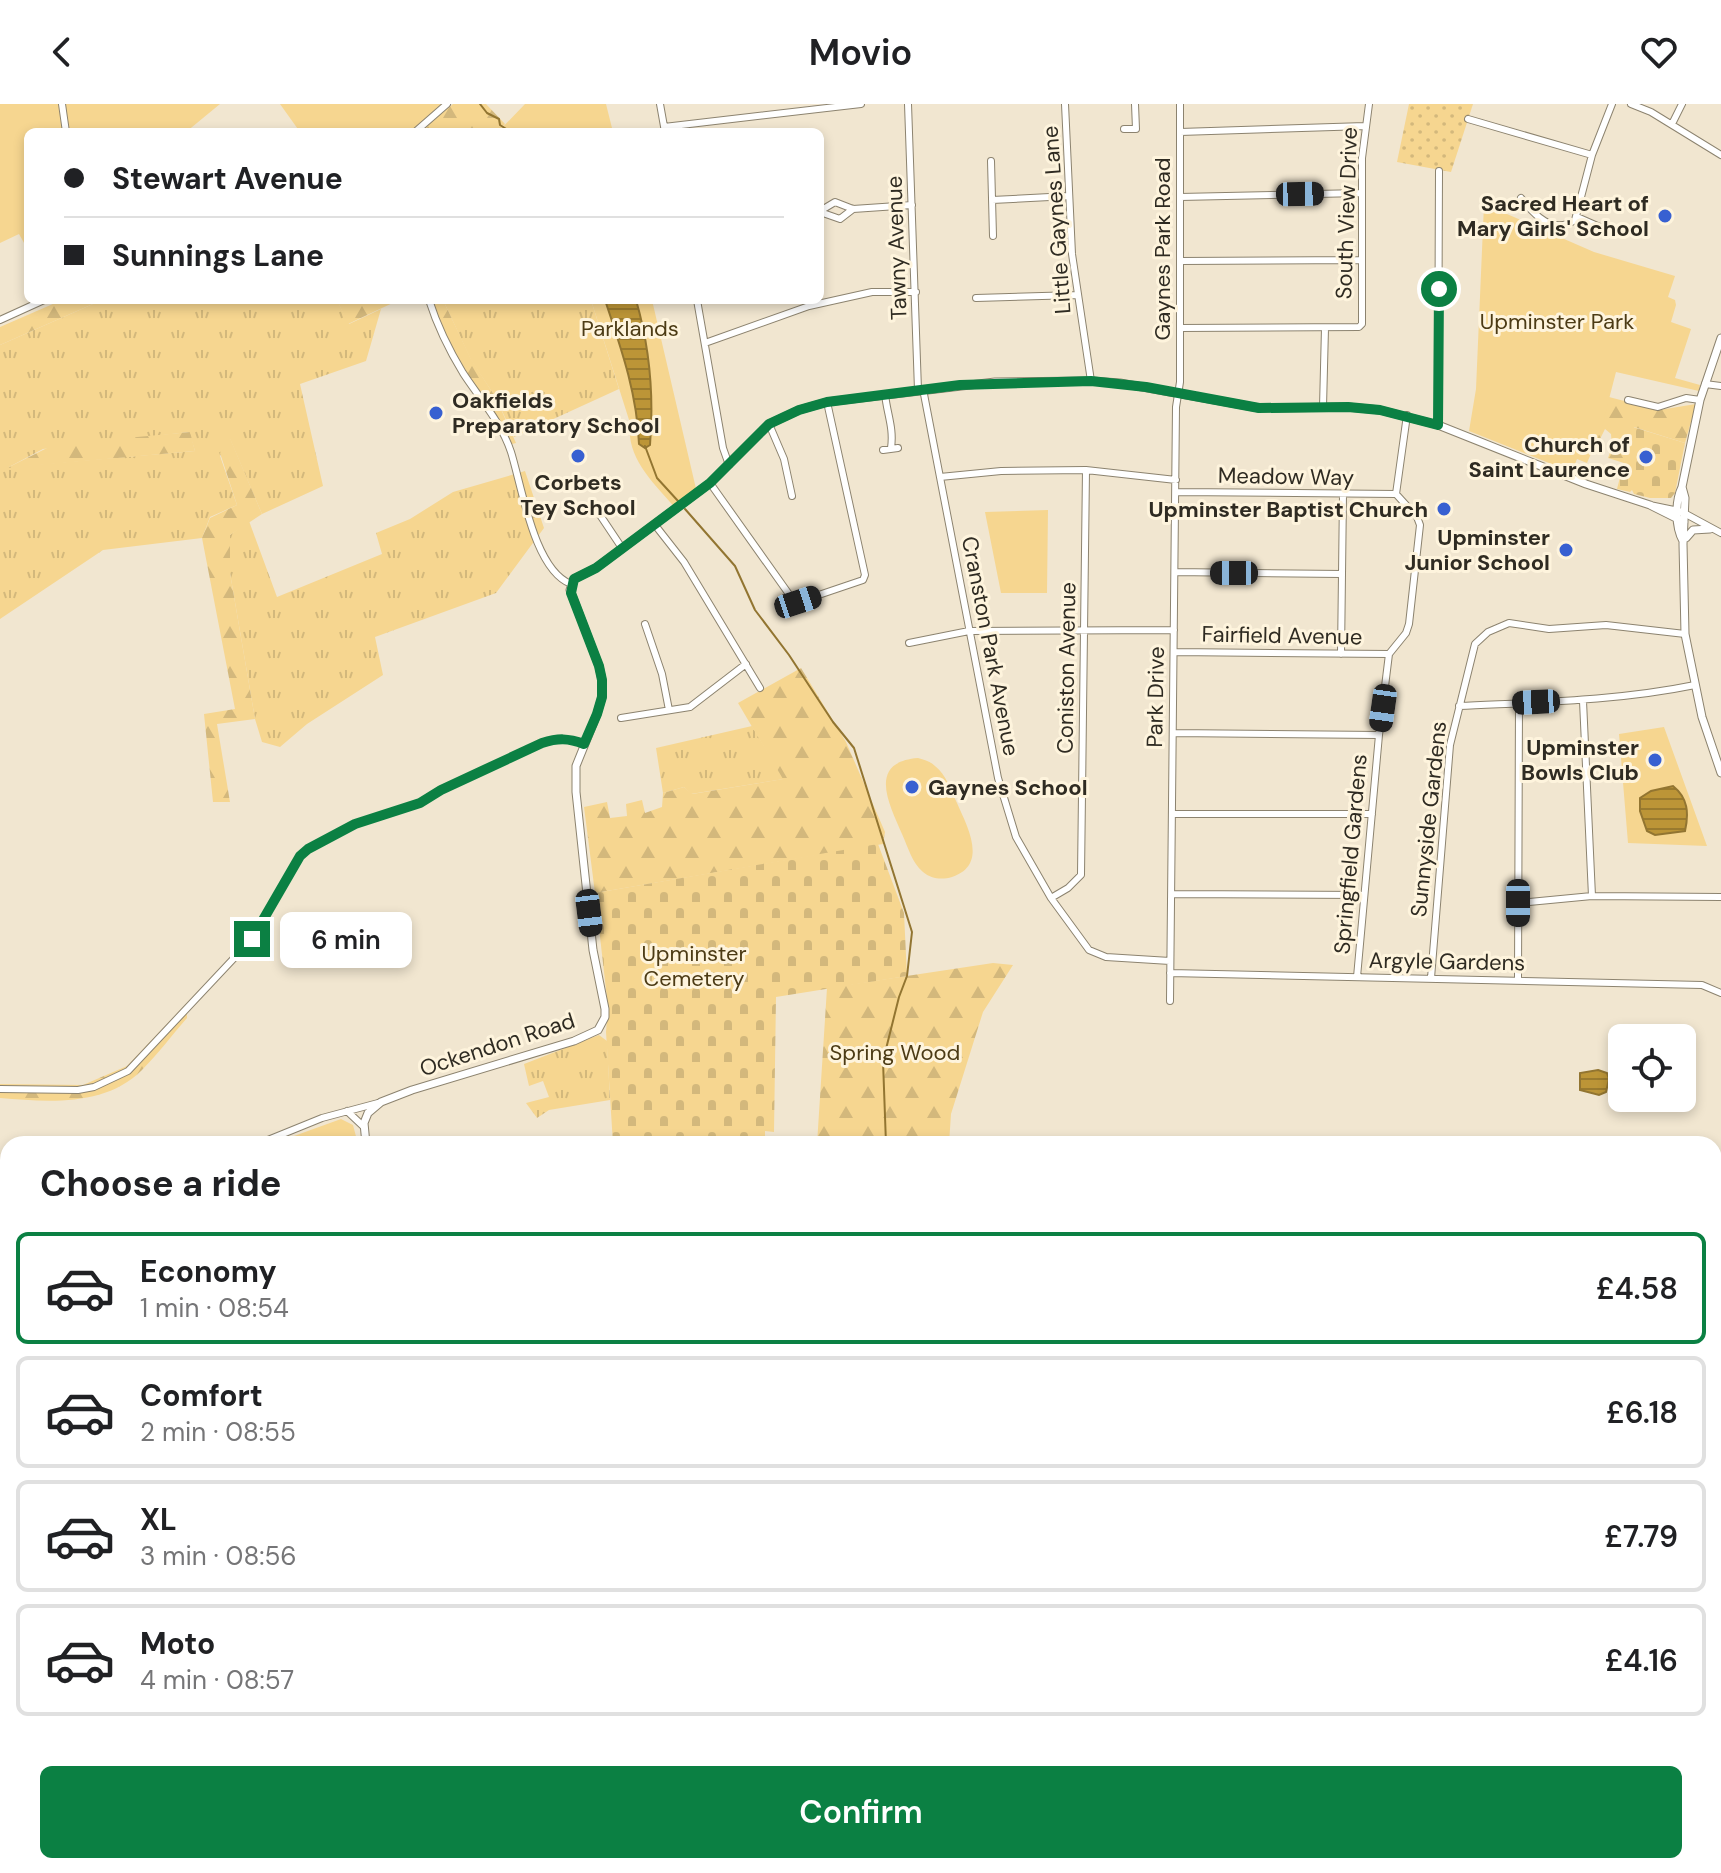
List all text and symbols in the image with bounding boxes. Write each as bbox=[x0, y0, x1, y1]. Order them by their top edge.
text: Movio bbox=[809, 29, 912, 76]
icon: back bbox=[40, 30, 84, 74]
icon: heart bbox=[1637, 30, 1681, 74]
street label: Little Gaynes Lane bbox=[1035, 125, 1078, 315]
street label: South View Drive bbox=[1329, 126, 1364, 300]
street label: Gaynes Park Road bbox=[1148, 157, 1177, 341]
text: Stewart Avenue bbox=[112, 159, 343, 198]
street label: Tawny Avenue bbox=[879, 175, 914, 321]
car bbox=[1276, 182, 1324, 206]
place label: Sacred Heart of Mary Girls' School bbox=[1457, 189, 1649, 243]
marker: Sacred Heart of Mary Girls' School bbox=[1656, 207, 1674, 225]
text: Sunnings Lane bbox=[112, 236, 324, 275]
route start bbox=[1421, 271, 1457, 307]
park label: Upminster Park bbox=[1480, 307, 1634, 336]
park label: Parklands bbox=[581, 314, 679, 343]
place label: Oakfields Preparatory School bbox=[452, 386, 660, 440]
marker: Oakfields Preparatory School bbox=[427, 404, 445, 422]
place label: Church of Saint Laurence bbox=[1469, 430, 1630, 484]
marker: Corbets Tey School bbox=[569, 447, 587, 465]
marker: Church of Saint Laurence bbox=[1637, 448, 1655, 466]
street label: Meadow Way bbox=[1218, 461, 1354, 492]
place label: Corbets Tey School bbox=[520, 468, 636, 522]
place label: Upminster Baptist Church bbox=[1149, 495, 1428, 524]
marker: Upminster Baptist Church bbox=[1435, 500, 1453, 518]
place label: Upminster Junior School bbox=[1404, 523, 1550, 577]
street label: Cranston Park Avenue bbox=[955, 534, 1026, 758]
marker: Upminster Junior School bbox=[1557, 541, 1575, 559]
car bbox=[1210, 561, 1258, 585]
street label: Coniston Avenue bbox=[1051, 582, 1082, 754]
car bbox=[771, 583, 825, 621]
street label: Fairfield Avenue bbox=[1201, 620, 1363, 651]
street label: Park Drive bbox=[1140, 646, 1171, 748]
car bbox=[1368, 683, 1398, 733]
car bbox=[1511, 689, 1561, 715]
street label: Sunnyside Gardens bbox=[1404, 720, 1453, 918]
place label: Upminster Bowls Club bbox=[1521, 733, 1639, 787]
marker: Upminster Bowls Club bbox=[1646, 751, 1664, 769]
street label: Springfield Gardens bbox=[1327, 753, 1374, 955]
place label: Gaynes School bbox=[928, 773, 1088, 802]
marker: Gaynes School bbox=[903, 778, 921, 796]
car bbox=[1506, 879, 1530, 927]
car bbox=[574, 888, 604, 938]
callout: 6 min bbox=[280, 911, 412, 967]
route end bbox=[234, 921, 270, 957]
text: 6 min bbox=[311, 923, 381, 957]
park label: Upminster Cemetery bbox=[641, 939, 747, 993]
street label: Argyle Gardens bbox=[1368, 946, 1526, 977]
street label: Ockendon Road bbox=[416, 1006, 578, 1083]
map controls bbox=[1608, 1024, 1696, 1112]
button: locate bbox=[1608, 1024, 1696, 1112]
park label: Spring Wood bbox=[830, 1038, 960, 1067]
text: Choose a ride bbox=[40, 1160, 281, 1207]
icon: car bbox=[44, 1252, 116, 1324]
text: Economy bbox=[140, 1252, 277, 1291]
text: £4.58 bbox=[1596, 1269, 1678, 1308]
text: 1 min · 08:54 bbox=[140, 1291, 289, 1325]
icon: car bbox=[44, 1376, 116, 1448]
text: Comfort bbox=[140, 1376, 263, 1415]
text: £6.18 bbox=[1606, 1393, 1678, 1432]
text: 2 min · 08:55 bbox=[140, 1415, 296, 1449]
icon: car bbox=[44, 1500, 116, 1572]
text: XL bbox=[140, 1500, 177, 1539]
text: £7.79 bbox=[1604, 1517, 1678, 1556]
text: 3 min · 08:56 bbox=[140, 1539, 297, 1573]
icon: car bbox=[44, 1624, 116, 1696]
text: Moto bbox=[140, 1624, 215, 1663]
text: £4.16 bbox=[1605, 1641, 1678, 1680]
text: 4 min · 08:57 bbox=[140, 1663, 294, 1697]
button: Confirm bbox=[40, 1766, 1682, 1858]

